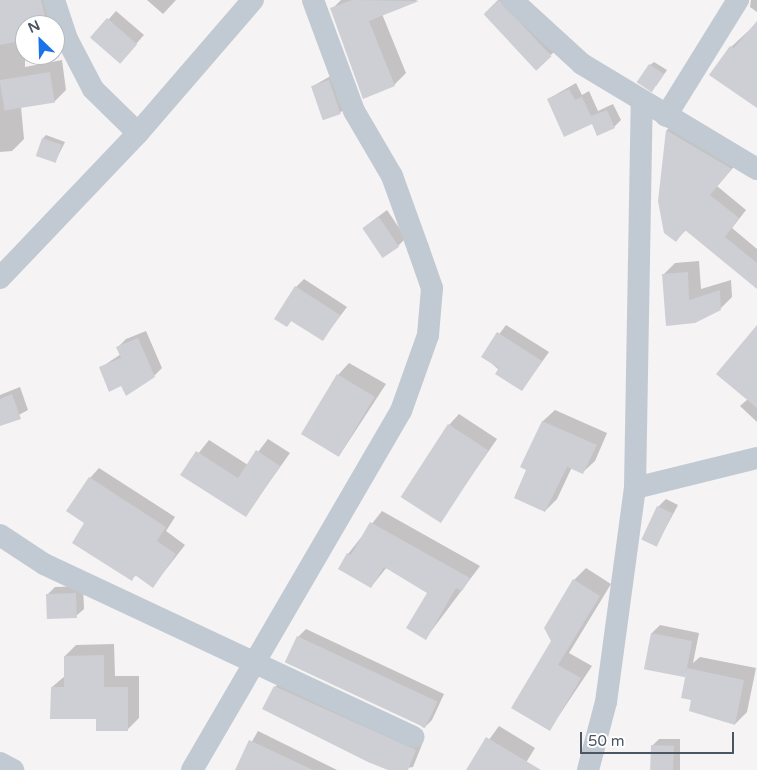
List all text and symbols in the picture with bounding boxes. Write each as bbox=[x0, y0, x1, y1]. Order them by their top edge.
north arrow bbox=[15, 15, 65, 65]
text: N bbox=[26, 17, 43, 37]
scale bar bbox=[582, 722, 736, 754]
text: 50 m bbox=[588, 732, 625, 750]

